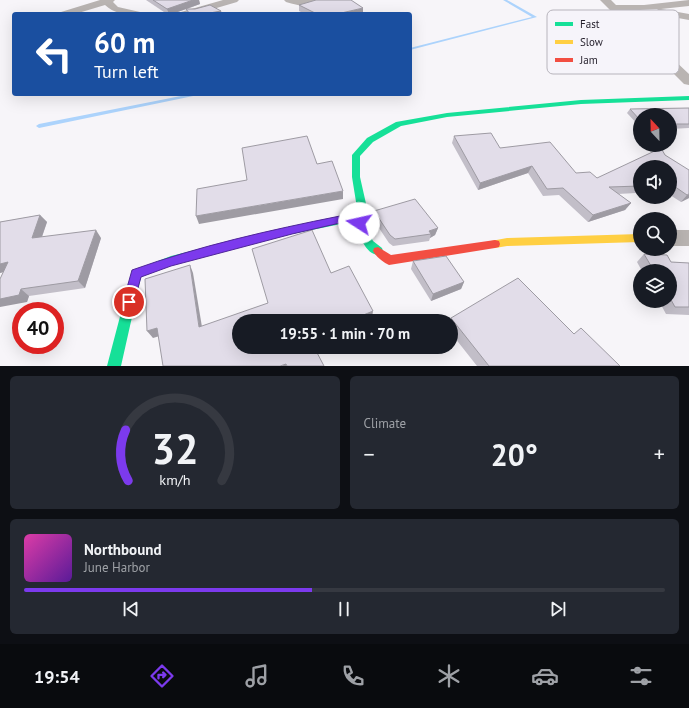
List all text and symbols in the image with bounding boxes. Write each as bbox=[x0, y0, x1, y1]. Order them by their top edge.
legend bbox=[547, 10, 679, 74]
text: Fast bbox=[580, 17, 600, 31]
text: 60 m bbox=[94, 24, 155, 61]
icon: left bbox=[28, 28, 80, 80]
text: Slow bbox=[580, 35, 603, 49]
text: Jam bbox=[579, 53, 598, 67]
text: Turn left bbox=[94, 60, 159, 83]
north arrow bbox=[633, 108, 677, 152]
map controls bbox=[633, 108, 677, 308]
button: sound bbox=[633, 160, 677, 204]
position arrow bbox=[338, 202, 380, 244]
button: search bbox=[633, 212, 677, 256]
button: layers bbox=[633, 264, 677, 308]
pin bbox=[112, 285, 146, 319]
icon: arrive bbox=[118, 291, 140, 313]
speed limit sign: 40 bbox=[12, 302, 64, 354]
text: 19:55 · 1 min · 70 m bbox=[280, 324, 410, 343]
text: Climate bbox=[364, 415, 406, 432]
text: 32 bbox=[151, 421, 198, 474]
text: 20° bbox=[491, 435, 538, 474]
text: − bbox=[364, 440, 375, 468]
text: + bbox=[654, 440, 665, 468]
text: km/h bbox=[159, 469, 190, 488]
text: Northbound bbox=[84, 540, 161, 559]
text: June Harbor bbox=[84, 559, 150, 576]
icon: previous bbox=[120, 598, 142, 620]
icon: pause bbox=[333, 598, 355, 620]
icon: next bbox=[547, 598, 569, 620]
icon: directions bbox=[148, 662, 176, 690]
icon: music bbox=[243, 662, 271, 690]
icon: phone bbox=[339, 662, 367, 690]
icon: climate bbox=[435, 662, 463, 690]
icon: car bbox=[531, 662, 559, 690]
icon: filters bbox=[627, 662, 655, 690]
text: 19:54 bbox=[34, 665, 80, 688]

